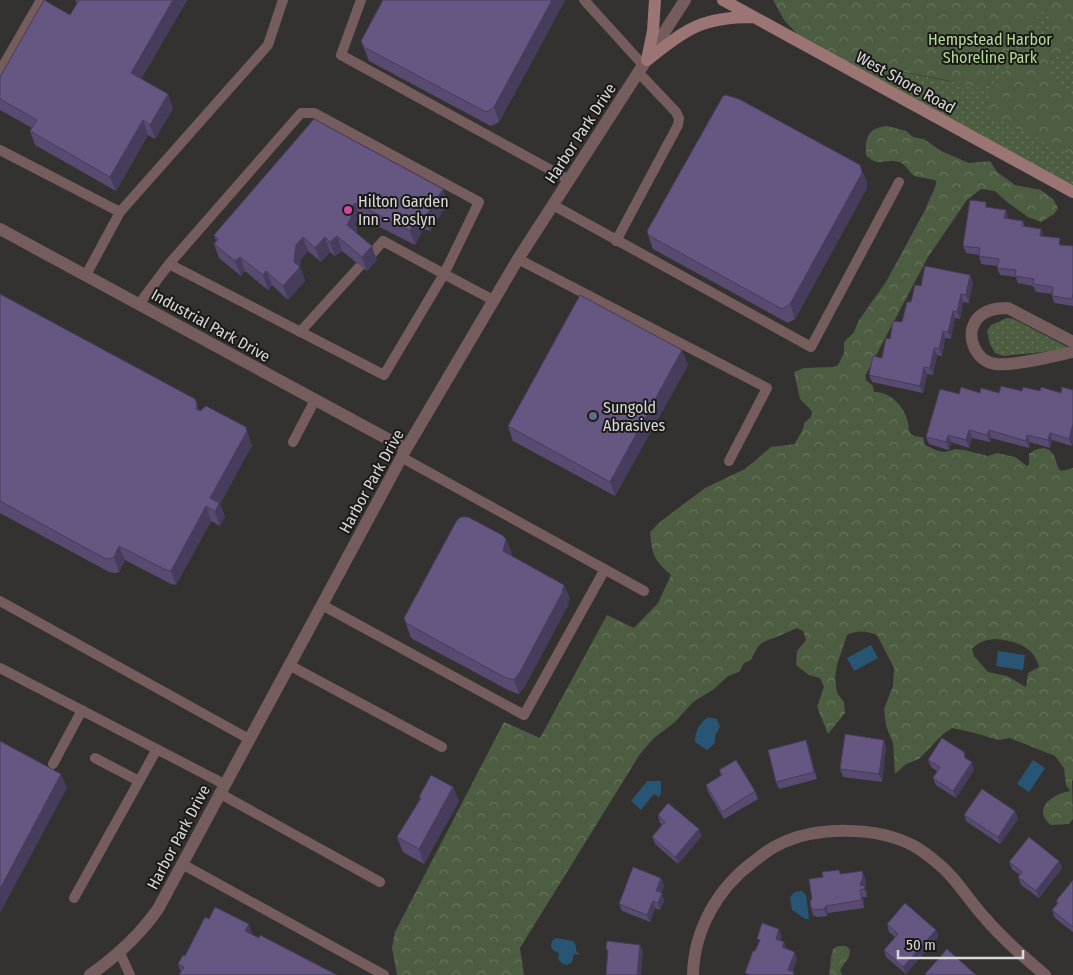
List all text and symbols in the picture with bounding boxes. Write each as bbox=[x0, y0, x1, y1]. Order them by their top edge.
park label: Hempstead Harbor Shoreline Park bbox=[928, 30, 1052, 67]
street label: West Shore Road bbox=[853, 47, 959, 117]
street label: Harbor Park Drive bbox=[541, 80, 620, 187]
place label: Hilton Garden Inn - Roslyn bbox=[358, 192, 449, 229]
marker: Hilton Garden Inn - Roslyn bbox=[342, 204, 354, 216]
street label: Industrial Park Drive bbox=[148, 285, 274, 366]
place label: Sungold Abrasives bbox=[603, 398, 666, 435]
marker: Sungold Abrasives bbox=[587, 410, 599, 422]
street label: Harbor Park Drive bbox=[335, 426, 408, 536]
street label: Harbor Park Drive bbox=[143, 782, 214, 893]
scale bar bbox=[898, 928, 1023, 960]
text: 50 m bbox=[906, 936, 936, 954]

